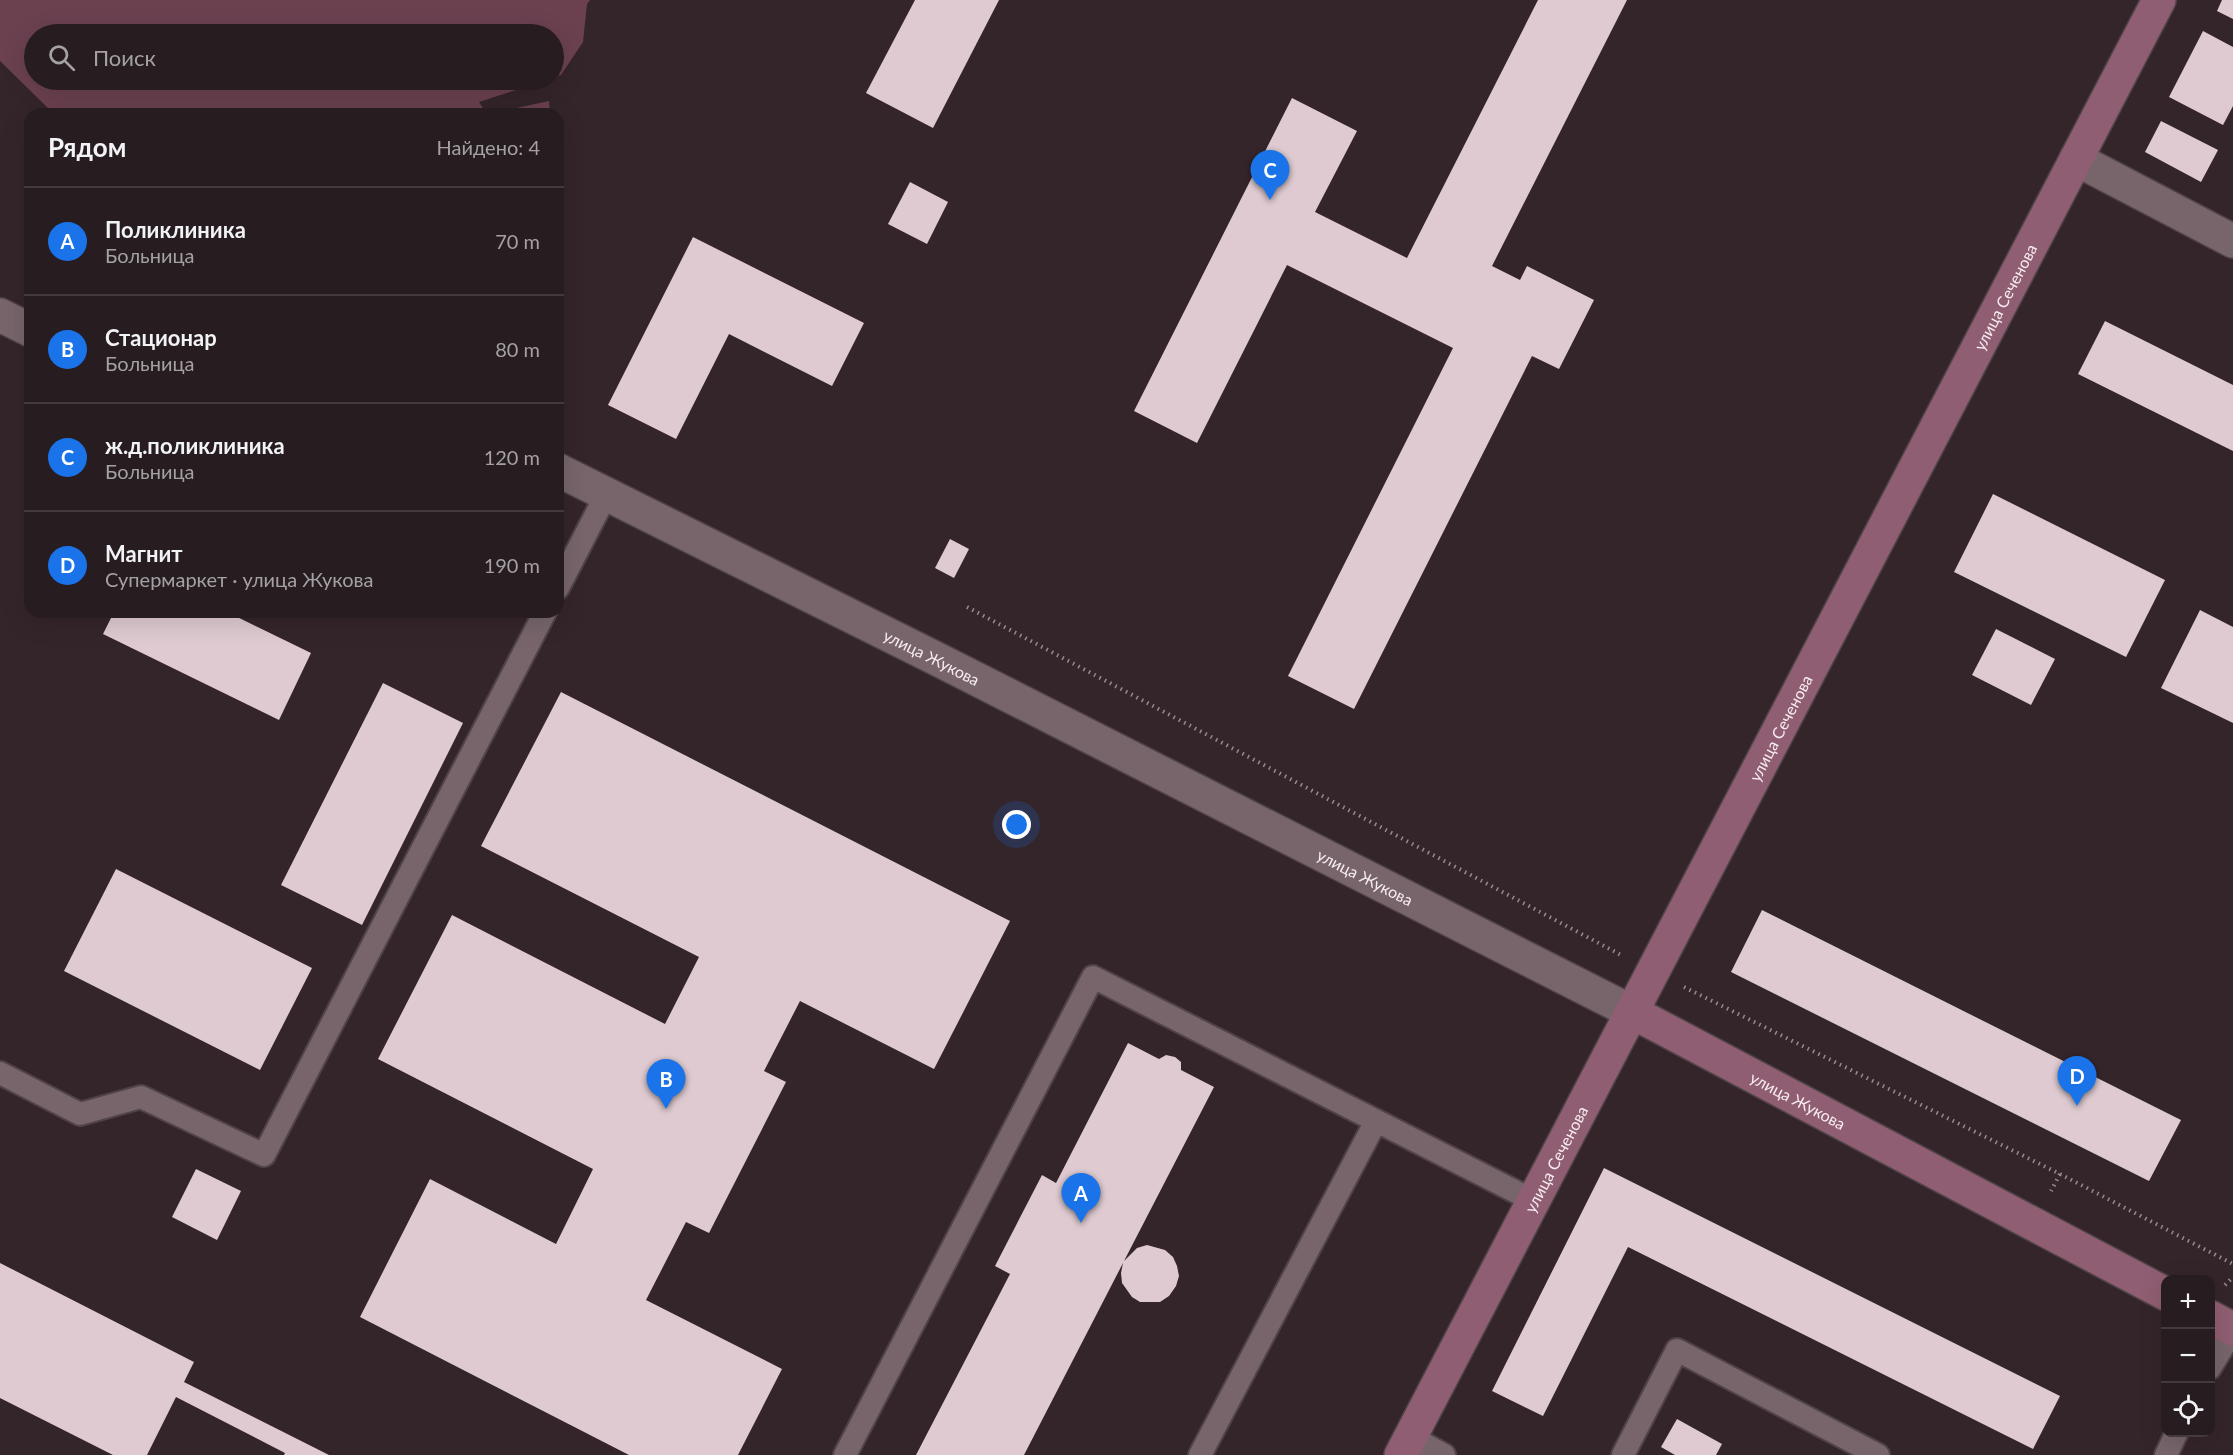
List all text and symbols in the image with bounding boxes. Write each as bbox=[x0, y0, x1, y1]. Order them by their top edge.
search box bbox=[24, 24, 564, 90]
icon: search bbox=[45, 41, 78, 74]
text: Поиск bbox=[93, 44, 156, 71]
text: Рядом bbox=[48, 131, 126, 163]
text: Найдено: 4 bbox=[437, 135, 540, 159]
pin: C bbox=[1250, 150, 1290, 200]
text: Поликлиника bbox=[105, 216, 246, 243]
text: A bbox=[61, 229, 74, 253]
text: 70 m bbox=[495, 229, 540, 253]
street label: улица Сеченова bbox=[1969, 240, 2040, 353]
text: Больница bbox=[105, 243, 194, 267]
text: Стационар bbox=[105, 324, 217, 351]
text: B bbox=[61, 337, 74, 361]
text: 80 m bbox=[495, 337, 540, 361]
text: Больница bbox=[105, 351, 194, 375]
text: ж.д.поликлиника bbox=[105, 432, 285, 459]
text: C bbox=[61, 445, 74, 469]
text: 120 m bbox=[484, 445, 540, 469]
text: Больница bbox=[105, 459, 194, 483]
text: Магнит bbox=[105, 540, 183, 567]
text: D bbox=[60, 553, 75, 577]
text: 190 m bbox=[484, 553, 540, 577]
text: Супермаркет · улица Жукова bbox=[105, 567, 374, 591]
street label: улица Жукова bbox=[881, 625, 983, 689]
street label: улица Сеченова bbox=[1744, 671, 1815, 784]
your location bbox=[1002, 810, 1031, 839]
street label: улица Жукова bbox=[1314, 844, 1416, 909]
pin: D bbox=[2058, 1056, 2096, 1106]
pin: B bbox=[646, 1060, 686, 1109]
street label: улица Жукова bbox=[1747, 1067, 1849, 1133]
street label: улица Сеченова bbox=[1520, 1102, 1591, 1215]
pin: A bbox=[1062, 1174, 1100, 1223]
map controls bbox=[2161, 1275, 2215, 1437]
button: + bbox=[2161, 1275, 2215, 1329]
button: − bbox=[2161, 1329, 2215, 1383]
button: locate bbox=[2161, 1383, 2215, 1437]

